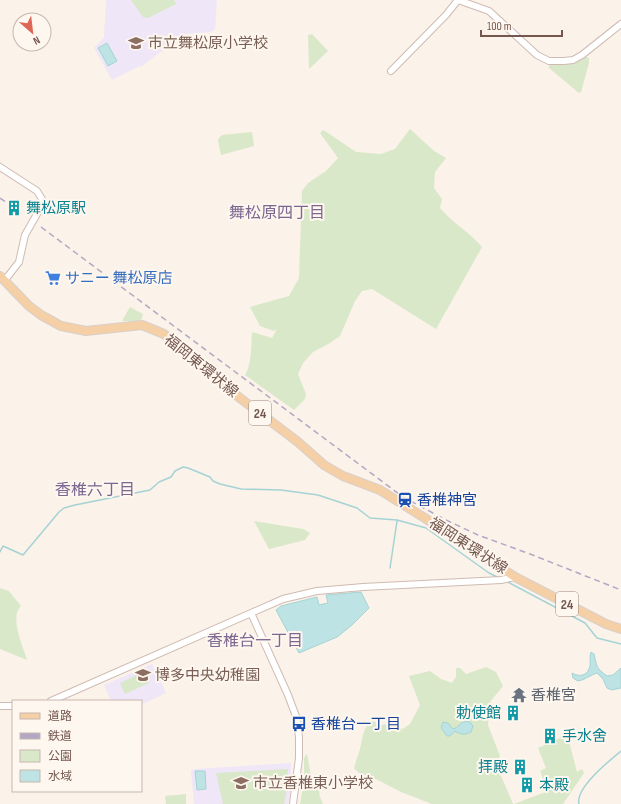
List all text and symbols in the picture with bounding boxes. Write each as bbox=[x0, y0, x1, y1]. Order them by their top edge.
north arrow bbox=[12, 12, 52, 52]
scale bar bbox=[481, 12, 562, 38]
text: 100 m bbox=[487, 19, 512, 34]
text: N bbox=[31, 33, 42, 48]
school or university icon: 市立舞松原小学校 bbox=[127, 34, 145, 52]
place label: 市立舞松原小学校 bbox=[148, 34, 268, 53]
building icon: 舞松原駅 bbox=[5, 199, 23, 217]
place label: 舞松原駅 bbox=[26, 199, 86, 218]
district label: 舞松原四丁目 bbox=[229, 204, 325, 223]
supermarket icon: サニー 舞松原店 bbox=[44, 269, 62, 287]
place label: サニー 舞松原店 bbox=[65, 269, 172, 288]
street label: 福岡東環状線 bbox=[160, 330, 242, 402]
road number: 24 bbox=[249, 401, 271, 425]
district label: 香椎六丁目 bbox=[55, 481, 135, 500]
station icon: 香椎神宮 bbox=[396, 491, 414, 509]
place label: 香椎神宮 bbox=[417, 491, 477, 510]
street label: 福岡東環状線 bbox=[425, 514, 511, 578]
road number: 24 bbox=[556, 592, 578, 616]
district label: 香椎台一丁目 bbox=[207, 632, 303, 651]
school or university icon: 博多中央幼稚園 bbox=[134, 666, 152, 684]
place label: 博多中央幼稚園 bbox=[155, 666, 260, 685]
temple icon: 香椎宮 bbox=[510, 686, 528, 704]
place label: 香椎宮 bbox=[531, 686, 576, 705]
legend bbox=[12, 700, 142, 792]
place label: 勅使館 bbox=[456, 704, 501, 723]
building icon: 勅使館 bbox=[504, 704, 522, 722]
text: 道路 bbox=[48, 709, 72, 724]
bus stop icon: 香椎台一丁目 bbox=[290, 715, 308, 733]
place label: 香椎台一丁目 bbox=[311, 715, 401, 734]
building icon: 手水舍 bbox=[541, 727, 559, 745]
place label: 手水舍 bbox=[562, 727, 607, 746]
text: 鉄道 bbox=[48, 729, 72, 744]
text: 公園 bbox=[48, 749, 72, 764]
place label: 拝殿 bbox=[478, 758, 508, 777]
building icon: 拝殿 bbox=[511, 758, 529, 776]
text: 水域 bbox=[48, 769, 72, 784]
school or university icon: 市立香椎東小学校 bbox=[232, 774, 250, 792]
place label: 市立香椎東小学校 bbox=[253, 774, 373, 793]
building icon: 本殿 bbox=[518, 776, 536, 794]
place label: 本殿 bbox=[539, 776, 569, 795]

